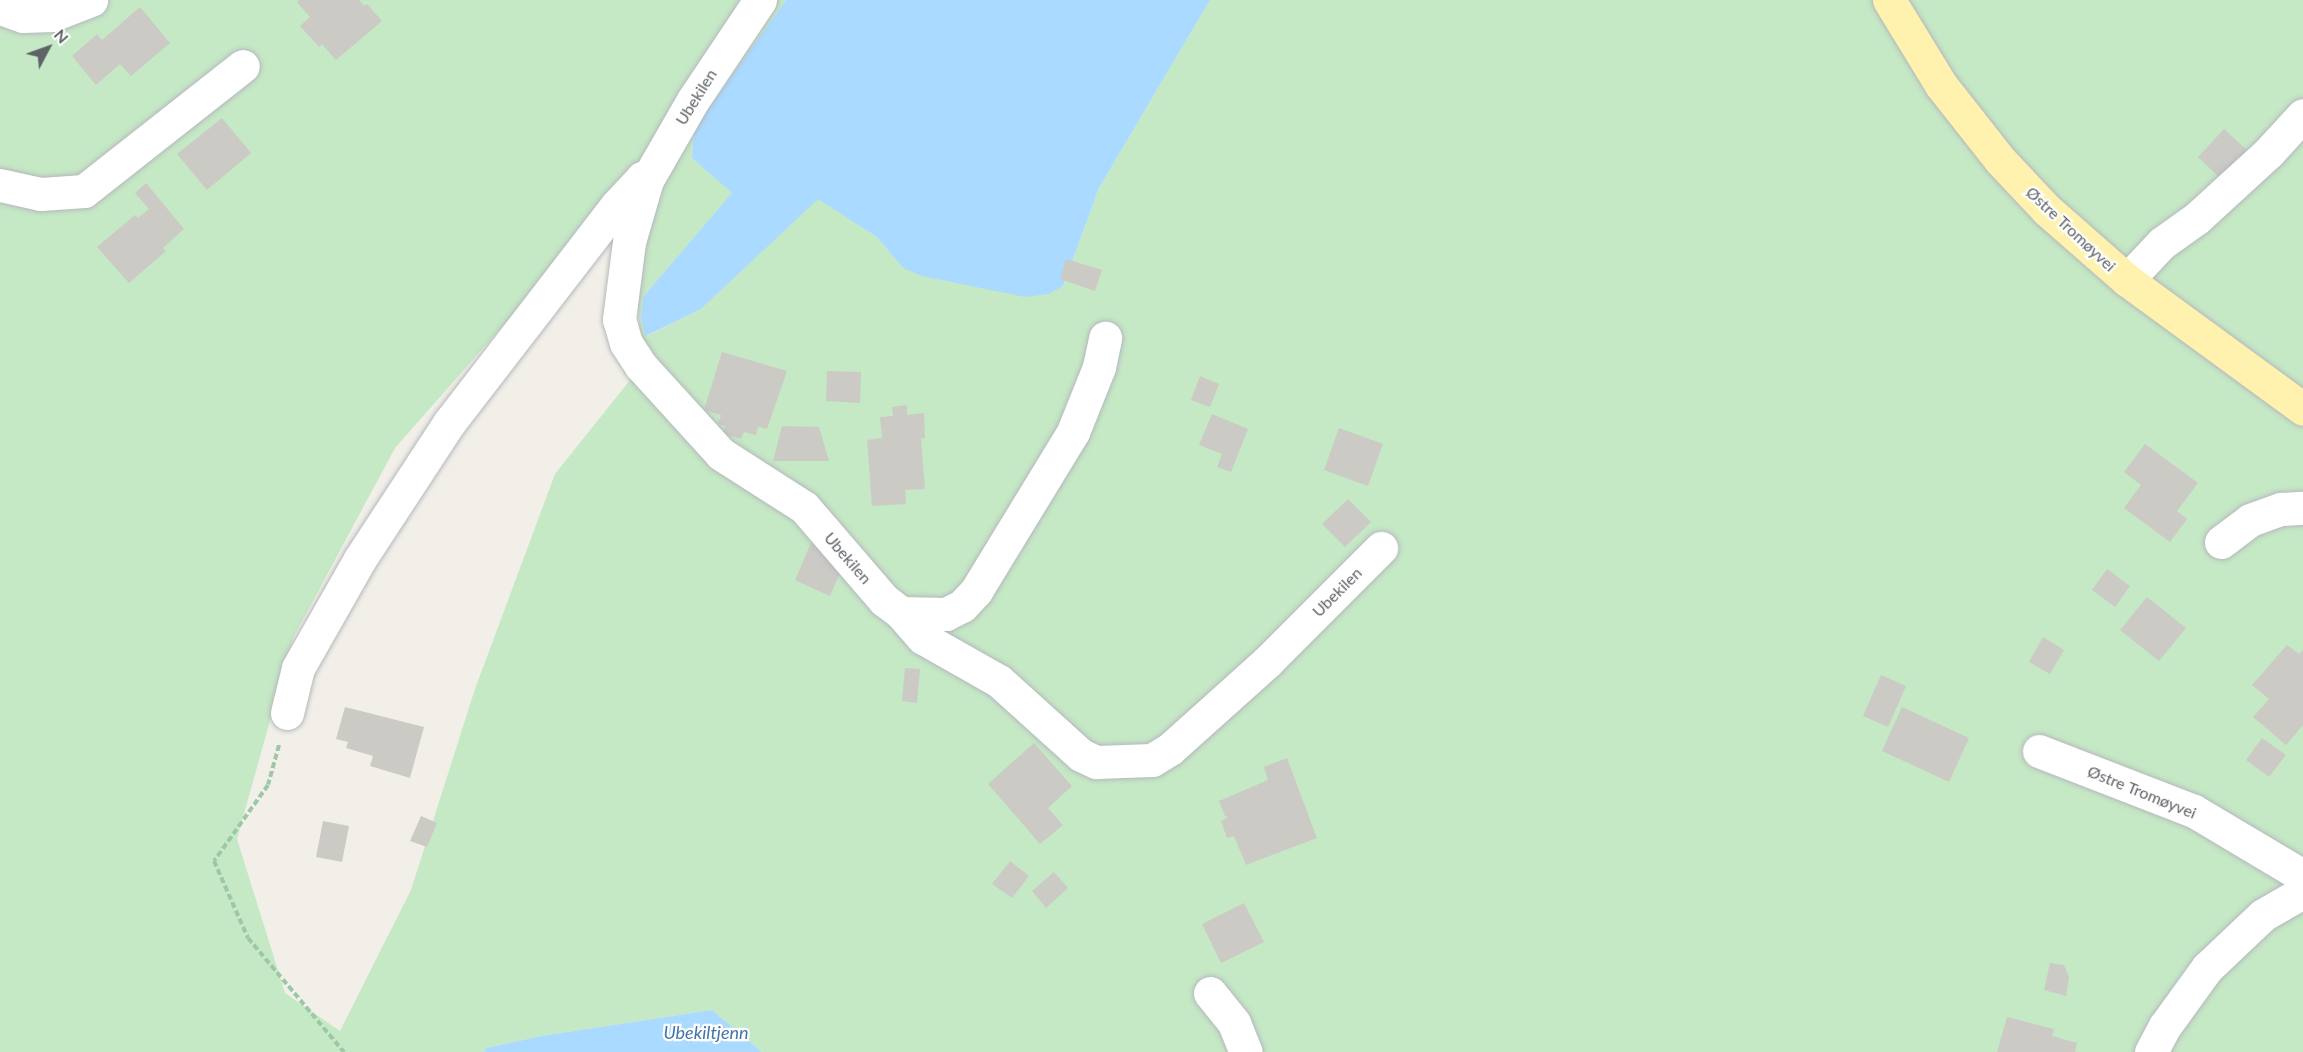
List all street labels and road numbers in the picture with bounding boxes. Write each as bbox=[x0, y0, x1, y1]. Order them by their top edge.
street label: Ubekilen bbox=[671, 66, 721, 128]
street label: Østre Tromøyvei bbox=[2022, 182, 2120, 276]
street label: Ubekilen bbox=[820, 528, 876, 588]
street label: Ubekilen bbox=[1308, 563, 1366, 621]
street label: Østre Tromøyvei bbox=[2085, 761, 2199, 823]

